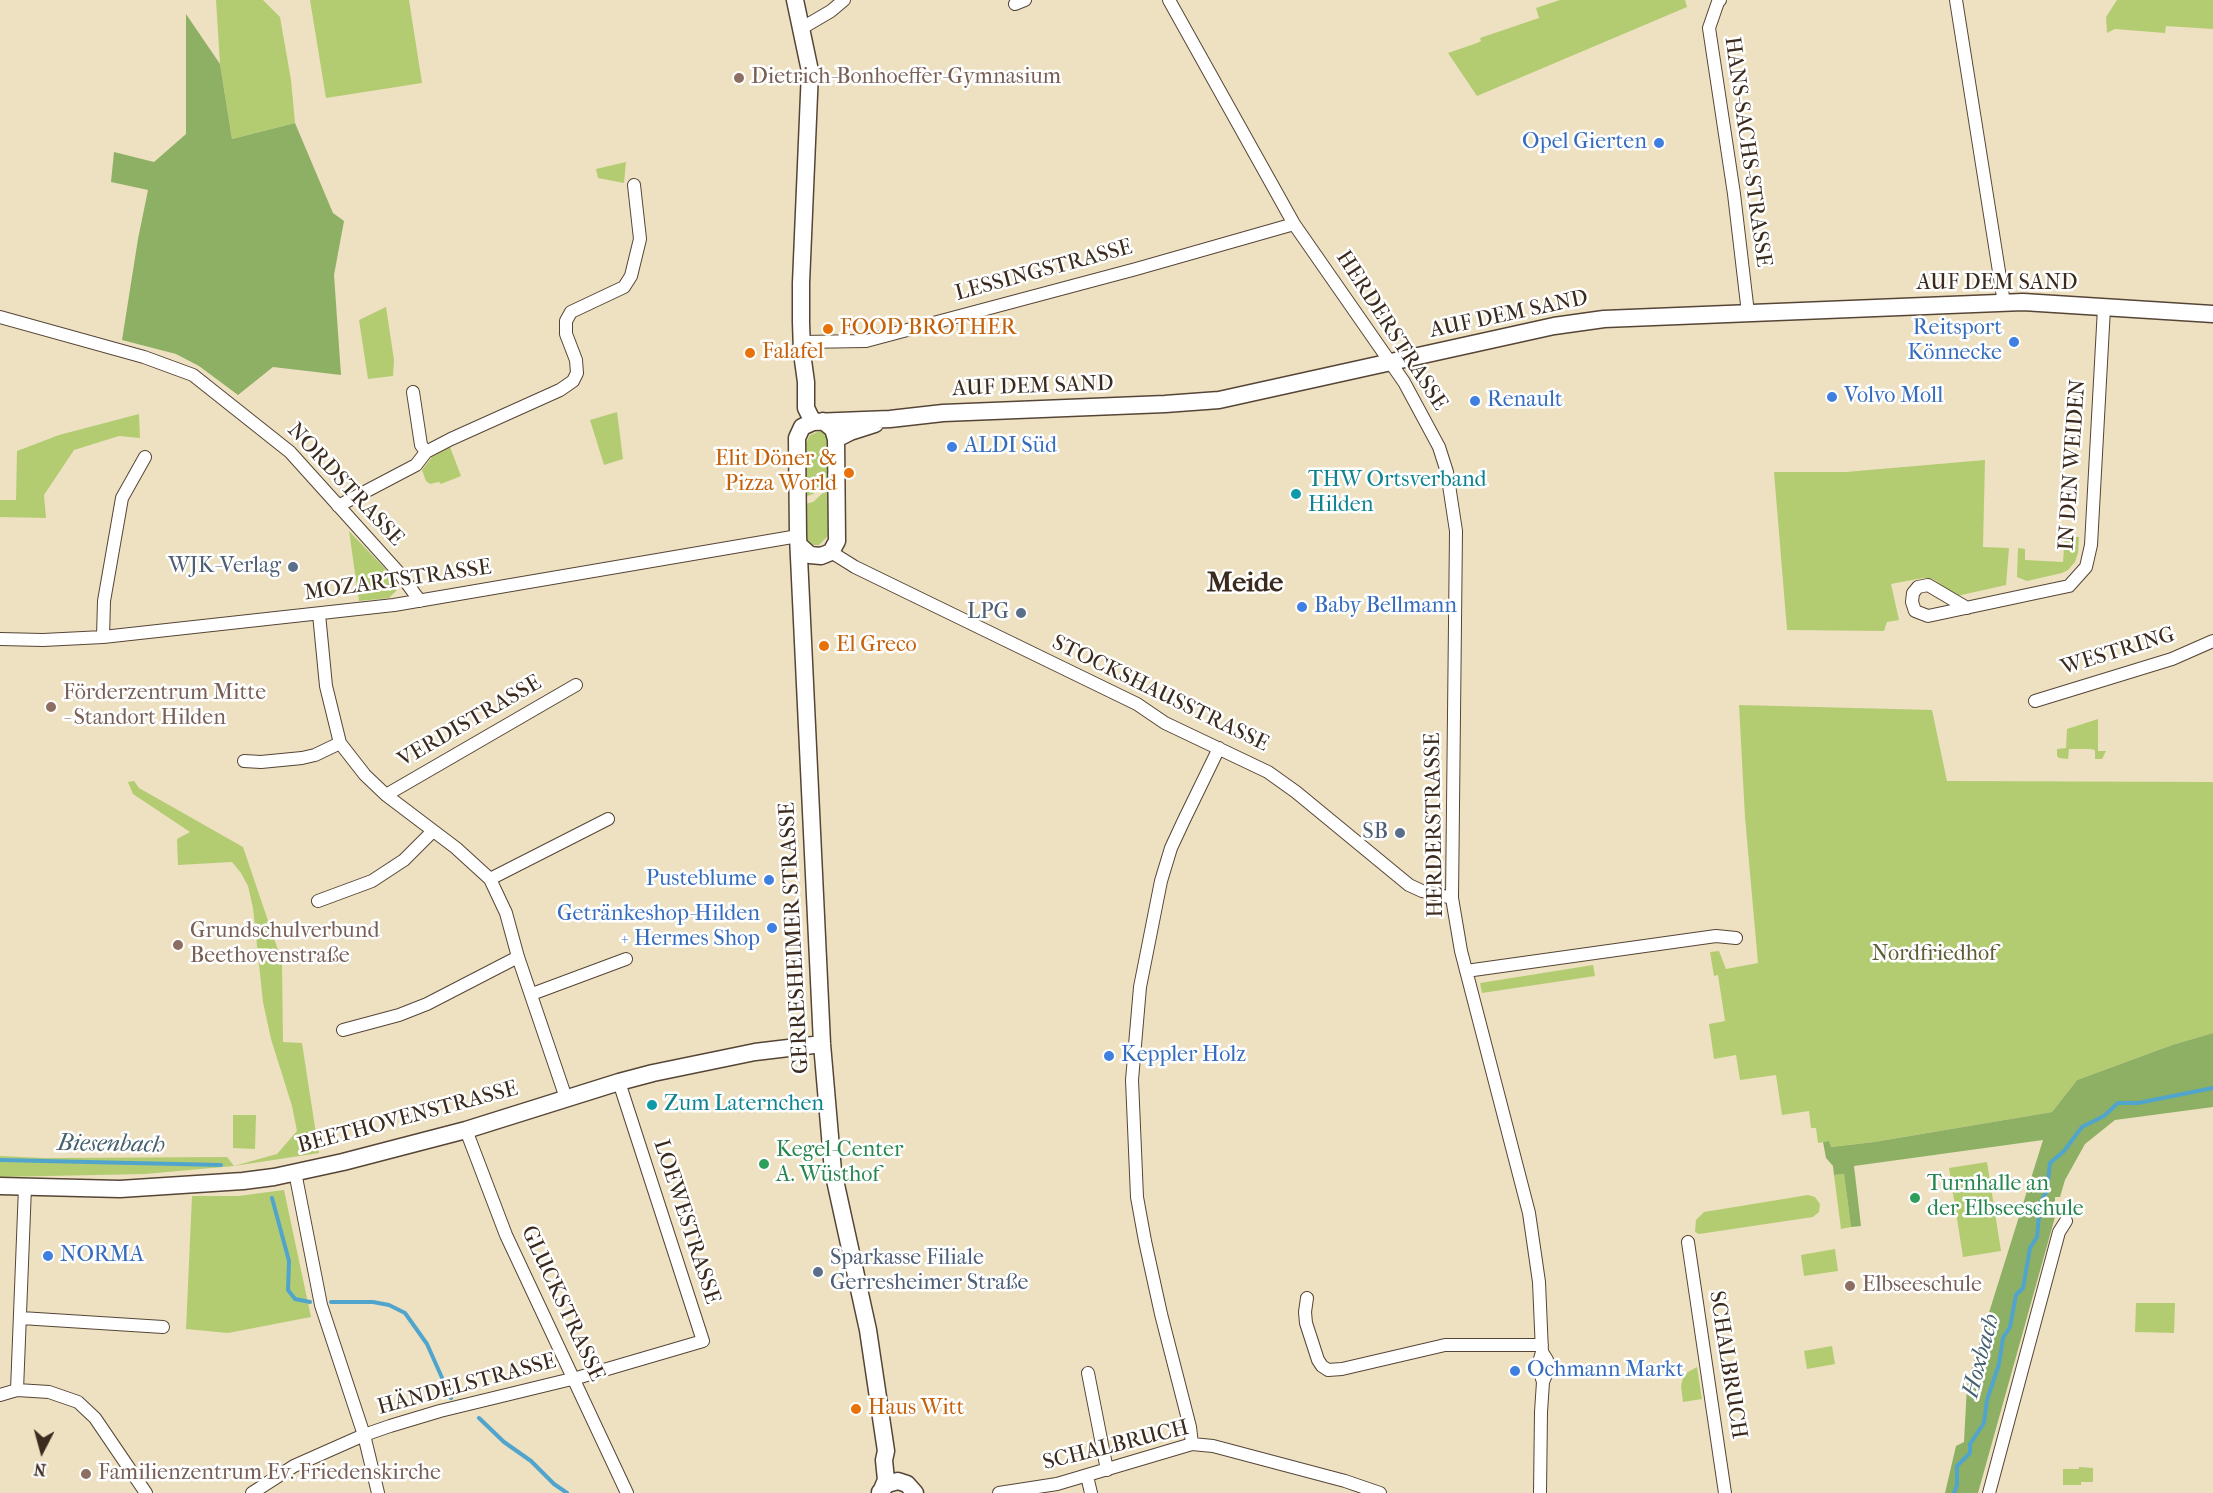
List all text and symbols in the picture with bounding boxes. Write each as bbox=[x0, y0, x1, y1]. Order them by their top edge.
street label: HANS-SACHS-STRASSE bbox=[1718, 35, 1776, 269]
place label: Dietrich-Bonhoeffer-Gymnasium bbox=[751, 65, 1061, 91]
marker: Dietrich-Bonhoeffer-Gymnasium bbox=[732, 71, 746, 85]
place label: Opel Gierten bbox=[1522, 130, 1647, 156]
marker: Opel Gierten bbox=[1652, 136, 1666, 150]
street label: LESSINGSTRASSE bbox=[952, 235, 1136, 307]
street label: HERDERSTRASSE bbox=[1329, 246, 1453, 416]
street label: AUF DEM SAND bbox=[1916, 271, 2078, 297]
street label: AUF DEM SAND bbox=[1427, 285, 1591, 345]
place label: FOOD BROTHER bbox=[840, 316, 1016, 342]
place label: Reitsport Könnecke bbox=[1908, 316, 2002, 368]
marker: FOOD BROTHER bbox=[821, 322, 835, 336]
marker: Reitsport Könnecke bbox=[2007, 335, 2021, 349]
place label: Falafel bbox=[762, 340, 824, 366]
marker: Falafel bbox=[743, 346, 757, 360]
street label: AUF DEM SAND bbox=[952, 371, 1114, 403]
street label: IN DEN WEIDEN bbox=[2054, 379, 2092, 551]
place label: Volvo Moll bbox=[1844, 384, 1943, 410]
place label: Renault bbox=[1487, 388, 1563, 414]
marker: Volvo Moll bbox=[1825, 390, 1839, 404]
marker: Renault bbox=[1468, 394, 1482, 408]
street label: NORDSTRASSE bbox=[281, 418, 409, 552]
place label: ALDI Süd bbox=[964, 434, 1057, 460]
marker: ALDI Süd bbox=[945, 440, 959, 454]
place label: Elit Döner & Pizza World bbox=[715, 447, 837, 499]
marker: Elit Döner & Pizza World bbox=[842, 466, 856, 480]
place label: THW Ortsverband Hilden bbox=[1308, 468, 1487, 520]
marker: THW Ortsverband Hilden bbox=[1289, 487, 1303, 501]
place label: WJK-Verlag bbox=[168, 554, 281, 580]
street label: MOZARTSTRASSE bbox=[303, 555, 493, 607]
marker: WJK-Verlag bbox=[286, 560, 300, 574]
district label: Meide bbox=[1207, 567, 1283, 601]
place label: Baby Bellmann bbox=[1314, 594, 1457, 620]
place label: LPG bbox=[967, 600, 1009, 626]
marker: Baby Bellmann bbox=[1295, 600, 1309, 614]
marker: LPG bbox=[1014, 606, 1028, 620]
street label: WESTRING bbox=[2058, 622, 2178, 682]
street label: STOCKSHAUSSTRASSE bbox=[1047, 630, 1273, 758]
place label: El Greco bbox=[836, 633, 917, 659]
marker: El Greco bbox=[817, 639, 831, 653]
street label: VERDISTRASSE bbox=[394, 670, 546, 774]
place label: Förderzentrum Mitte - Standort Hilden bbox=[63, 681, 266, 732]
marker: Förderzentrum Mitte - Standort Hilden bbox=[44, 700, 58, 714]
street label: HERDERSTRASSE bbox=[1420, 732, 1450, 918]
street label: GERRESHEIMER STRASSE bbox=[775, 802, 815, 1074]
place label: SB bbox=[1362, 820, 1388, 846]
marker: SB bbox=[1393, 826, 1407, 840]
place label: Pusteblume bbox=[646, 867, 757, 893]
marker: Pusteblume bbox=[762, 873, 776, 887]
place label: Getränkeshop-Hilden + Hermes Shop bbox=[557, 902, 760, 954]
place label: Grundschulverbund Beethovenstraße bbox=[190, 919, 379, 970]
marker: Getränkeshop-Hilden + Hermes Shop bbox=[765, 921, 779, 935]
marker: Grundschulverbund Beethovenstraße bbox=[171, 938, 185, 952]
park label: Nordfriedhof bbox=[1872, 942, 1996, 968]
place label: Keppler Holz bbox=[1121, 1043, 1246, 1069]
marker: Keppler Holz bbox=[1102, 1049, 1116, 1063]
street label: BEETHOVENSTRASSE bbox=[295, 1076, 521, 1160]
place label: Zum Laternchen bbox=[664, 1092, 824, 1118]
marker: Zum Laternchen bbox=[645, 1098, 659, 1112]
water label: Biesenbach bbox=[57, 1130, 165, 1160]
street label: LOEWESTRASSE bbox=[647, 1136, 725, 1308]
place label: Kegel-Center A. Wüsthof bbox=[776, 1138, 903, 1190]
marker: Kegel-Center A. Wüsthof bbox=[757, 1157, 771, 1171]
place label: Turnhalle an der Elbseeschule bbox=[1927, 1172, 2084, 1224]
marker: Turnhalle an der Elbseeschule bbox=[1908, 1191, 1922, 1205]
street label: GLUCKSTRASSE bbox=[514, 1222, 610, 1386]
place label: NORMA bbox=[60, 1243, 144, 1269]
place label: Sparkasse Filiale Gerresheimer Straße bbox=[830, 1246, 1028, 1298]
marker: NORMA bbox=[41, 1249, 55, 1263]
marker: Sparkasse Filiale Gerresheimer Straße bbox=[811, 1265, 825, 1279]
place label: Elbseeschule bbox=[1862, 1273, 1982, 1299]
marker: Elbseeschule bbox=[1843, 1279, 1857, 1293]
street label: SCHALBRUCH bbox=[1702, 1289, 1752, 1441]
water label: Hoxbach bbox=[1957, 1311, 2007, 1401]
street label: HÄNDELSTRASSE bbox=[375, 1348, 559, 1422]
place label: Ochmann Markt bbox=[1527, 1358, 1684, 1384]
marker: Ochmann Markt bbox=[1508, 1364, 1522, 1378]
place label: Haus Witt bbox=[868, 1396, 964, 1422]
marker: Haus Witt bbox=[849, 1402, 863, 1416]
street label: SCHALBRUCH bbox=[1040, 1415, 1192, 1477]
north arrow bbox=[12, 1421, 72, 1481]
text: N bbox=[33, 1459, 47, 1479]
place label: Familienzentrum Ev. Friedenskirche bbox=[98, 1461, 441, 1487]
marker: Familienzentrum Ev. Friedenskirche bbox=[79, 1467, 93, 1481]

